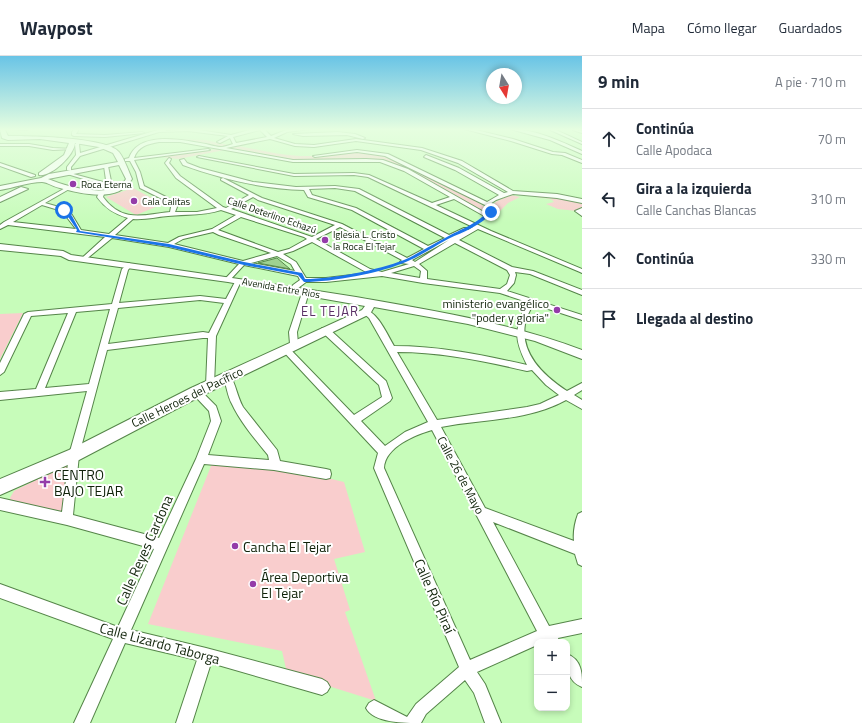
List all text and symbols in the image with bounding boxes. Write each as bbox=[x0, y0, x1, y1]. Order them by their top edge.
text: Waypost bbox=[20, 13, 93, 42]
text: Mapa bbox=[632, 17, 665, 38]
text: Cómo llegar bbox=[687, 17, 757, 38]
text: Guardados bbox=[779, 17, 842, 38]
north arrow bbox=[486, 68, 522, 104]
text: 9 min bbox=[598, 69, 639, 95]
text: A pie · 710 m bbox=[775, 72, 846, 92]
text: Continúa bbox=[636, 117, 694, 140]
icon: ahead bbox=[598, 128, 620, 150]
text: 70 m bbox=[818, 129, 846, 149]
text: Calle Apodaca bbox=[636, 140, 712, 160]
place label: Roca Eterna bbox=[81, 177, 132, 192]
text: Gira a la izquierda bbox=[636, 177, 752, 200]
marker: Roca Eterna bbox=[68, 179, 78, 189]
icon: left bbox=[598, 188, 620, 210]
text: 310 m bbox=[810, 189, 846, 209]
street label: Calle Deterlino Echazú bbox=[225, 193, 319, 237]
place label: Cala Calitas bbox=[142, 194, 190, 209]
marker: Cala Calitas bbox=[129, 196, 139, 206]
text: Calle Canchas Blancas bbox=[636, 200, 756, 220]
route start bbox=[55, 201, 73, 219]
route end bbox=[482, 203, 500, 221]
place label: Iglesia L. Cristo la Roca El Tejar bbox=[333, 227, 396, 254]
marker: Iglesia L. Cristo la Roca El Tejar bbox=[320, 235, 330, 245]
text: Continúa bbox=[636, 247, 694, 270]
icon: ahead bbox=[598, 248, 620, 270]
text: 330 m bbox=[810, 249, 846, 269]
street label: Avenida Entre Rios bbox=[241, 274, 321, 302]
place label: ministerio evangélico "poder y gloria" bbox=[442, 294, 549, 327]
district label: EL TEJAR bbox=[301, 301, 359, 321]
marker: ministerio evangélico "poder y gloria" bbox=[552, 305, 562, 315]
text: Llegada al destino bbox=[636, 307, 753, 330]
icon: arrive bbox=[598, 308, 620, 330]
street label: Calle Heroes del Pacífico bbox=[128, 362, 246, 432]
street label: Calle 26 de Mayo bbox=[432, 433, 490, 517]
place label: CENTRO BAJO TEJAR bbox=[54, 464, 123, 501]
marker: CENTRO BAJO TEJAR bbox=[39, 476, 51, 488]
street label: Calle Reyes Cardona bbox=[110, 492, 178, 608]
place label: Cancha El Tejar bbox=[243, 536, 331, 557]
marker: Cancha El Tejar bbox=[230, 541, 240, 551]
street label: Calle Río Piraí bbox=[409, 555, 461, 638]
place label: Área Deportiva El Tejar bbox=[261, 566, 349, 603]
marker: Área Deportiva El Tejar bbox=[248, 579, 258, 589]
street label: Calle Lizardo Taborga bbox=[97, 617, 223, 669]
map controls bbox=[534, 639, 570, 711]
button: + bbox=[534, 639, 570, 675]
button: − bbox=[534, 675, 570, 711]

